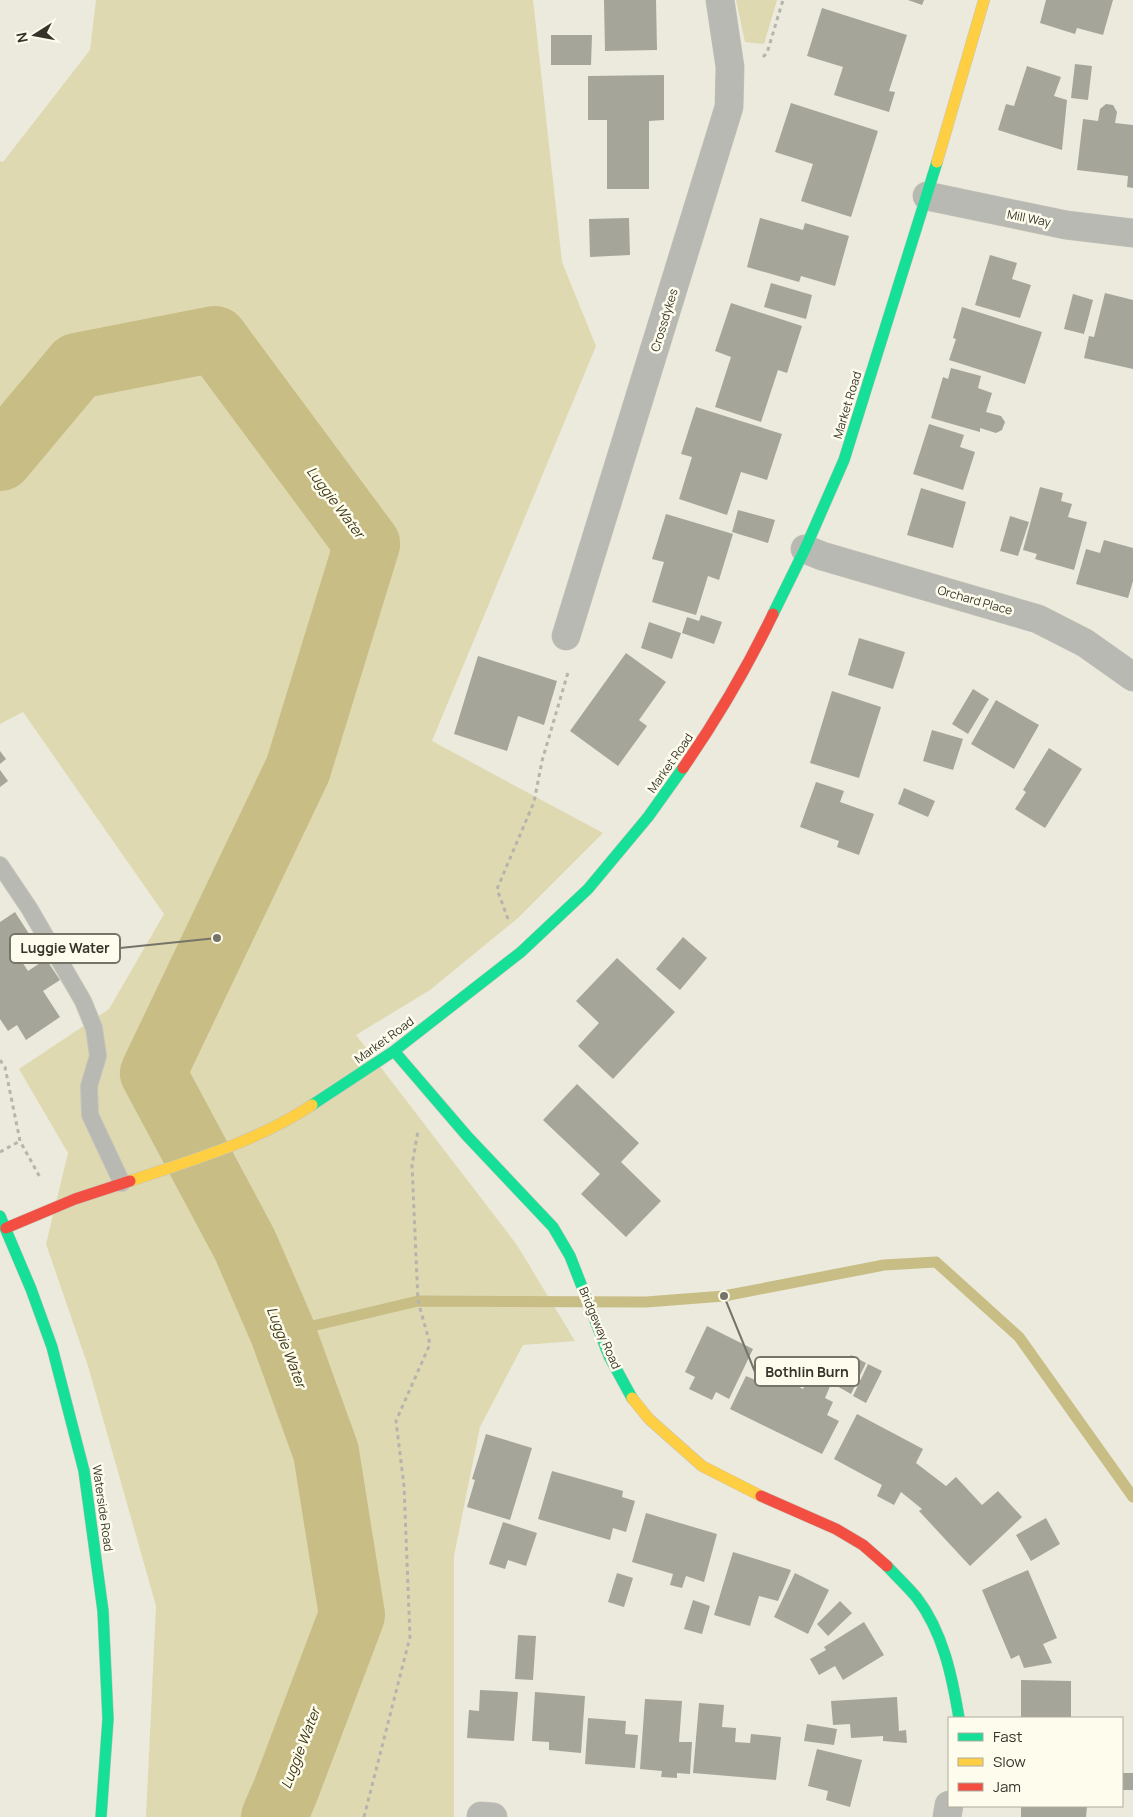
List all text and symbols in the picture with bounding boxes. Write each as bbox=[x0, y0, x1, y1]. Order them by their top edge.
north arrow bbox=[10, 10, 60, 60]
text: N bbox=[11, 31, 32, 44]
street label: Mill Way bbox=[1006, 205, 1053, 231]
street label: Crossdykes bbox=[646, 286, 682, 354]
street label: Market Road bbox=[829, 369, 865, 441]
water label: Luggie Water bbox=[303, 462, 370, 543]
street label: Orchard Place bbox=[936, 581, 1014, 619]
street label: Market Road bbox=[643, 730, 697, 796]
callout: Luggie Water bbox=[10, 934, 120, 963]
text: Luggie Water bbox=[20, 938, 110, 957]
street label: Market Road bbox=[351, 1013, 417, 1067]
street label: Bridgeway Road bbox=[575, 1284, 625, 1372]
water label: Luggie Water bbox=[263, 1304, 312, 1392]
callout: Bothlin Burn bbox=[755, 1357, 859, 1386]
text: Bothlin Burn bbox=[765, 1362, 849, 1381]
street label: Waterside Road bbox=[89, 1464, 117, 1552]
water label: Luggie Water bbox=[276, 1703, 325, 1791]
legend bbox=[948, 1717, 1123, 1807]
text: Fast bbox=[993, 1726, 1022, 1747]
text: Slow bbox=[993, 1751, 1026, 1772]
text: Jam bbox=[993, 1776, 1021, 1797]

